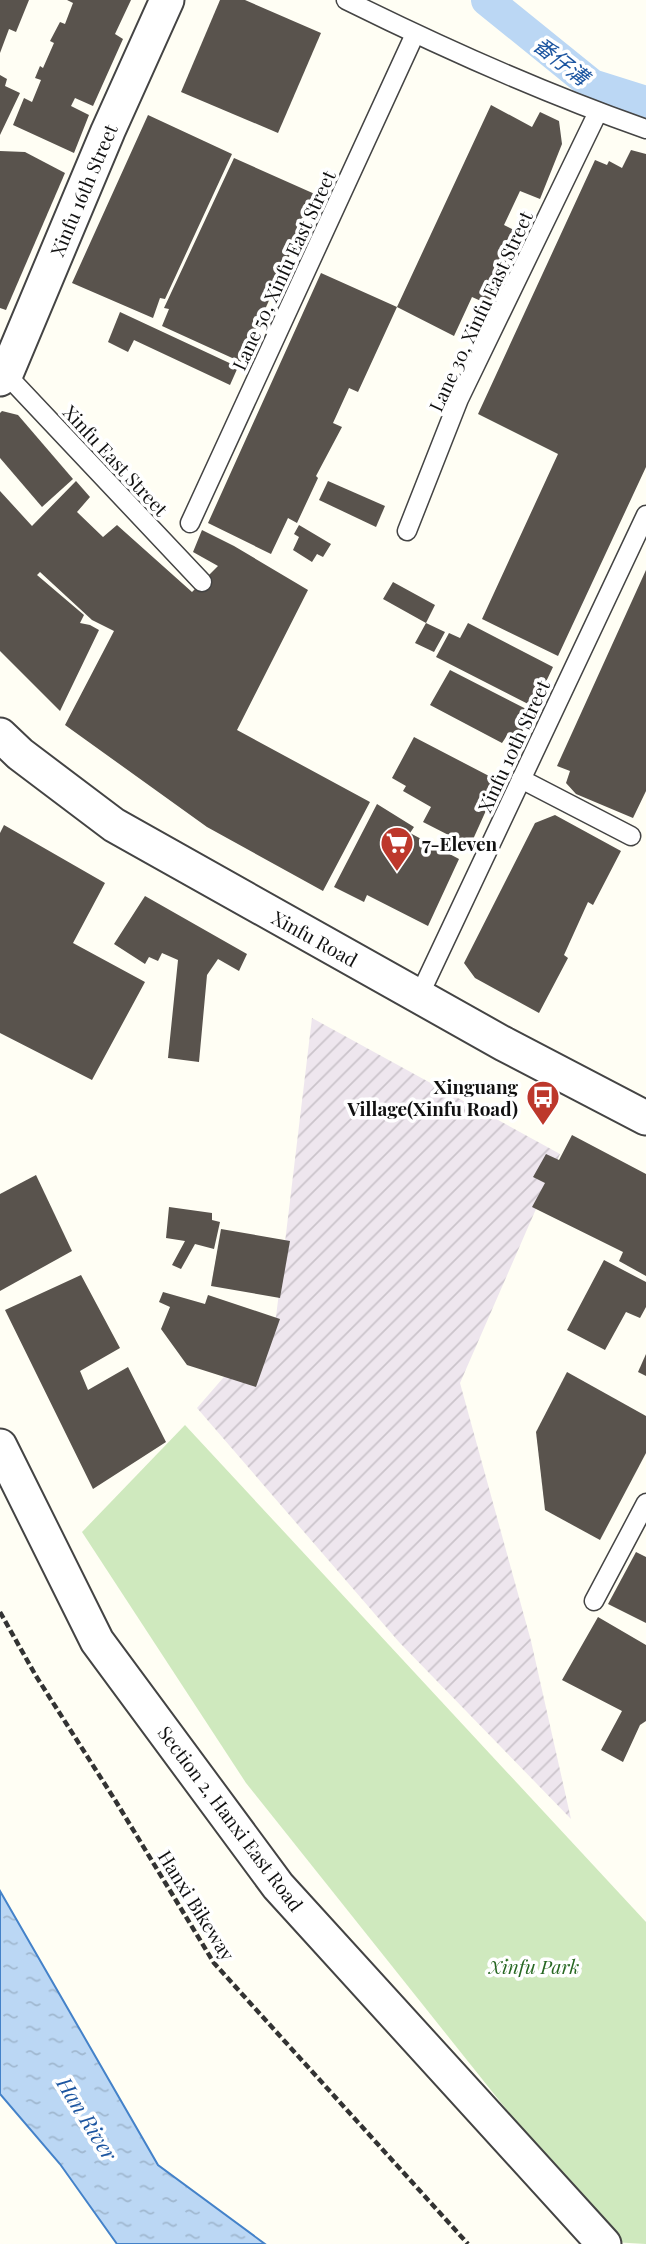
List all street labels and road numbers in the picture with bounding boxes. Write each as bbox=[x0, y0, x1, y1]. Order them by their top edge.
street label: Xinfu 16th Street bbox=[43, 120, 123, 260]
street label: Lane 50, Xinfu East Street bbox=[225, 166, 341, 374]
street label: Lane 30, Xinfu East Street bbox=[422, 206, 538, 415]
street label: Xinfu East Street bbox=[58, 399, 174, 521]
street label: Xinfu 10th Street bbox=[471, 675, 555, 816]
street label: Xinfu Road bbox=[267, 904, 363, 972]
street label: Section 2, Hanxi East Road bbox=[153, 1720, 309, 1916]
street label: Hanxi Bikeway bbox=[153, 1845, 241, 1965]

